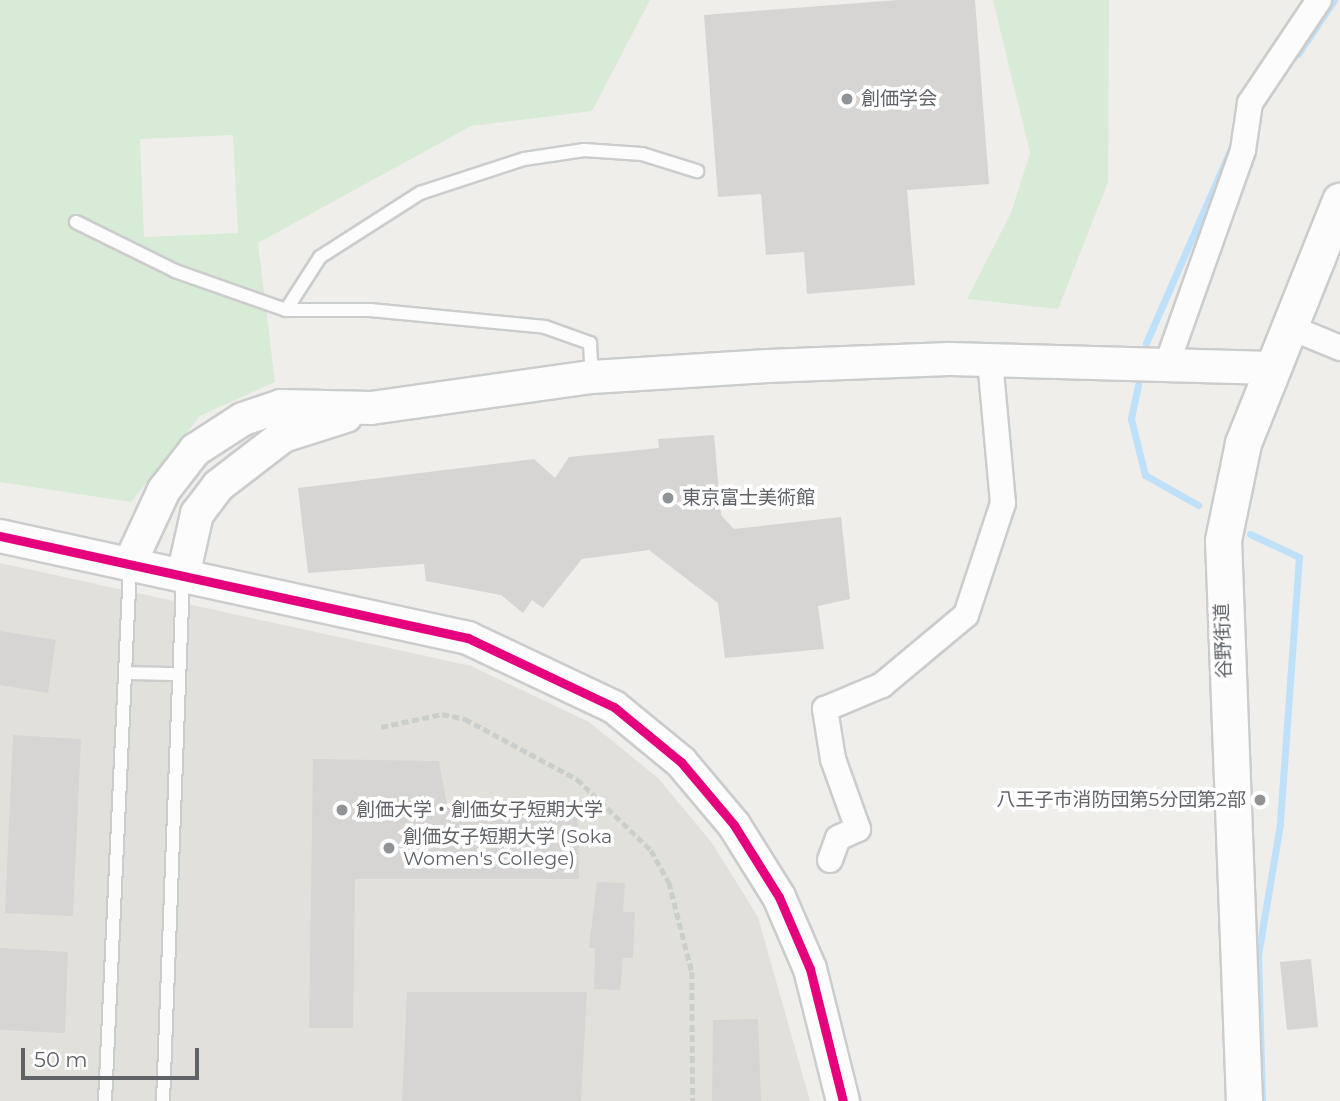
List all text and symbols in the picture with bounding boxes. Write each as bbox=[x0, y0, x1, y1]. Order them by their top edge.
place label: 創価学会 bbox=[861, 88, 937, 110]
marker: 創価学会 bbox=[839, 91, 855, 107]
place label: 東京富士美術館 bbox=[682, 487, 815, 509]
marker: 東京富士美術館 bbox=[660, 490, 676, 506]
street label: 谷野街道 bbox=[1210, 603, 1236, 679]
place label: 八王子市消防団第5分団第2部 bbox=[996, 789, 1246, 811]
marker: 八王子市消防団第5分団第2部 bbox=[1252, 792, 1268, 808]
place label: 創価大学・創価女子短期大学 bbox=[356, 799, 603, 821]
marker: 創価大学・創価女子短期大学 bbox=[334, 802, 350, 818]
place label: 創価女子短期大学 (Soka Women's College) bbox=[403, 826, 612, 870]
marker: 創価女子短期大学 (Soka Women's College) bbox=[381, 840, 397, 856]
scale bar bbox=[24, 1034, 203, 1078]
text: 50 m bbox=[34, 1047, 88, 1072]

